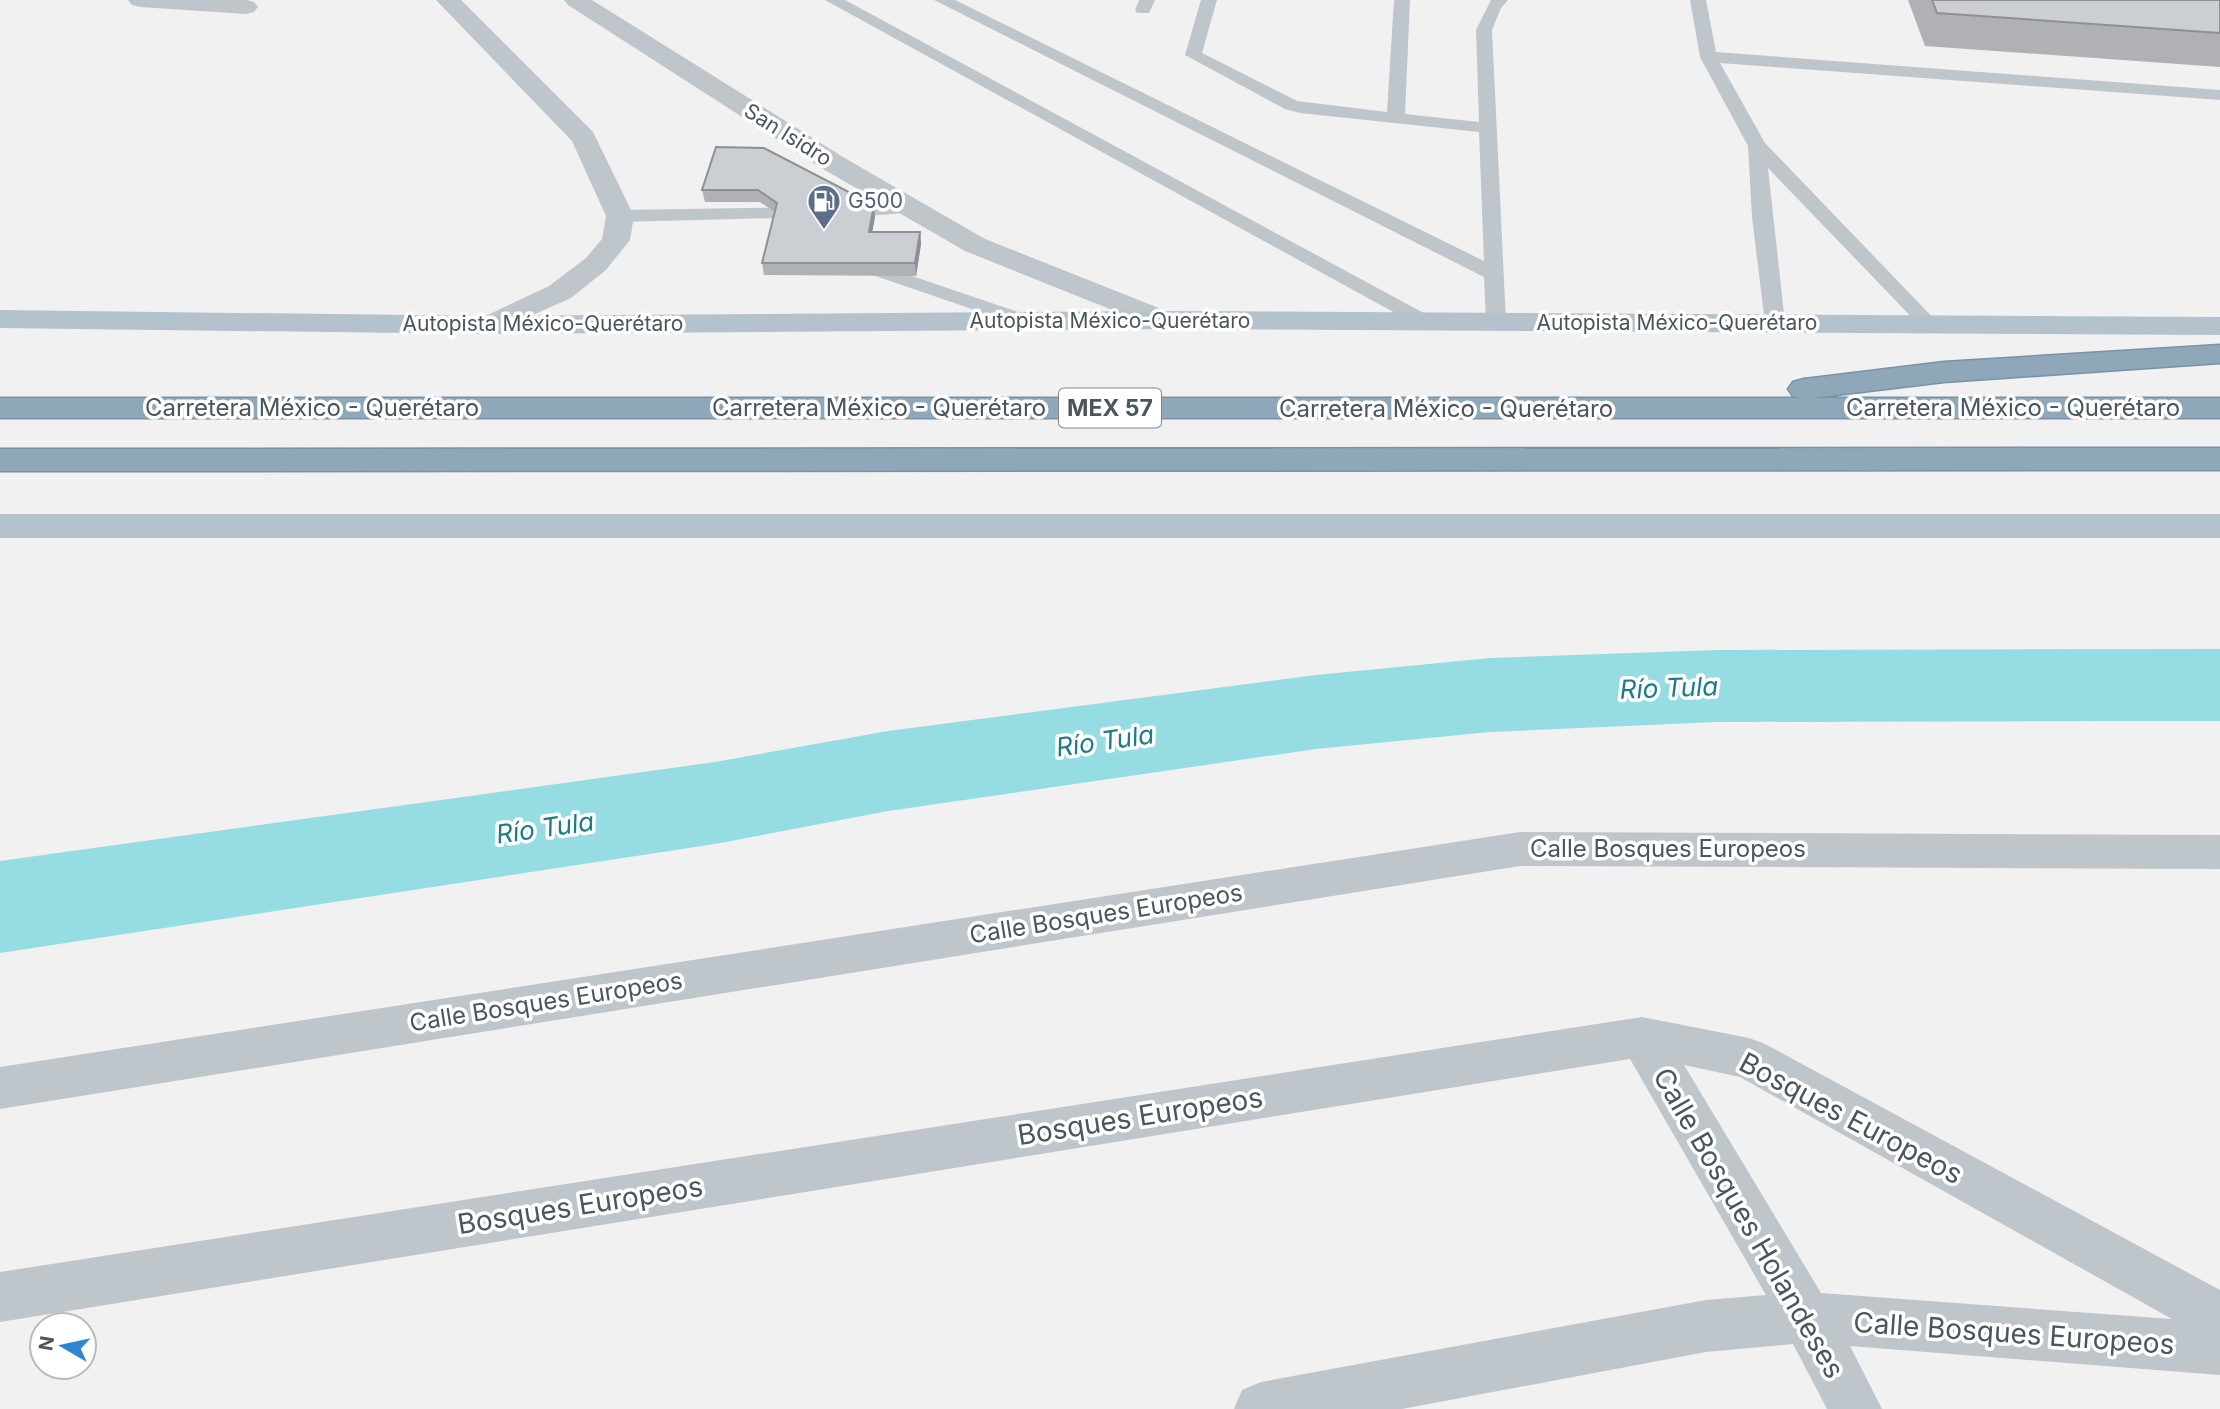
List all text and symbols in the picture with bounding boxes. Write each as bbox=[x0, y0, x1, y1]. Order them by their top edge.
street label: San Isidro bbox=[740, 98, 837, 171]
fuel station icon: G500 bbox=[805, 182, 843, 231]
place label: G500 bbox=[848, 188, 903, 213]
street label: Autopista México-Querétaro bbox=[970, 308, 1250, 333]
street label: Autopista México-Querétaro bbox=[1537, 310, 1817, 335]
street label: Autopista México-Querétaro bbox=[403, 311, 683, 336]
road number: MEX 57 bbox=[1059, 388, 1161, 428]
street label: Carretera México - Querétaro bbox=[145, 393, 479, 422]
street label: Carretera México - Querétaro bbox=[712, 393, 1046, 422]
street label: Carretera México - Querétaro bbox=[1846, 393, 2180, 422]
street label: Carretera México - Querétaro bbox=[1279, 394, 1613, 423]
water label: Río Tula bbox=[1619, 670, 1719, 705]
water label: Río Tula bbox=[1054, 718, 1156, 763]
water label: Río Tula bbox=[494, 805, 596, 850]
street label: Calle Bosques Europeos bbox=[1530, 834, 1806, 863]
street label: Calle Bosques Europeos bbox=[967, 878, 1244, 949]
street label: Calle Bosques Europeos bbox=[407, 966, 684, 1037]
street label: Bosques Europeos bbox=[1734, 1045, 1968, 1191]
street label: Calle Bosques Holandeses bbox=[1646, 1062, 1852, 1384]
street label: Bosques Europeos bbox=[1015, 1080, 1265, 1152]
street label: Bosques Europeos bbox=[455, 1169, 705, 1241]
street label: Calle Bosques Europeos bbox=[1852, 1305, 2176, 1361]
north arrow bbox=[28, 1311, 98, 1381]
text: N bbox=[34, 1334, 59, 1352]

